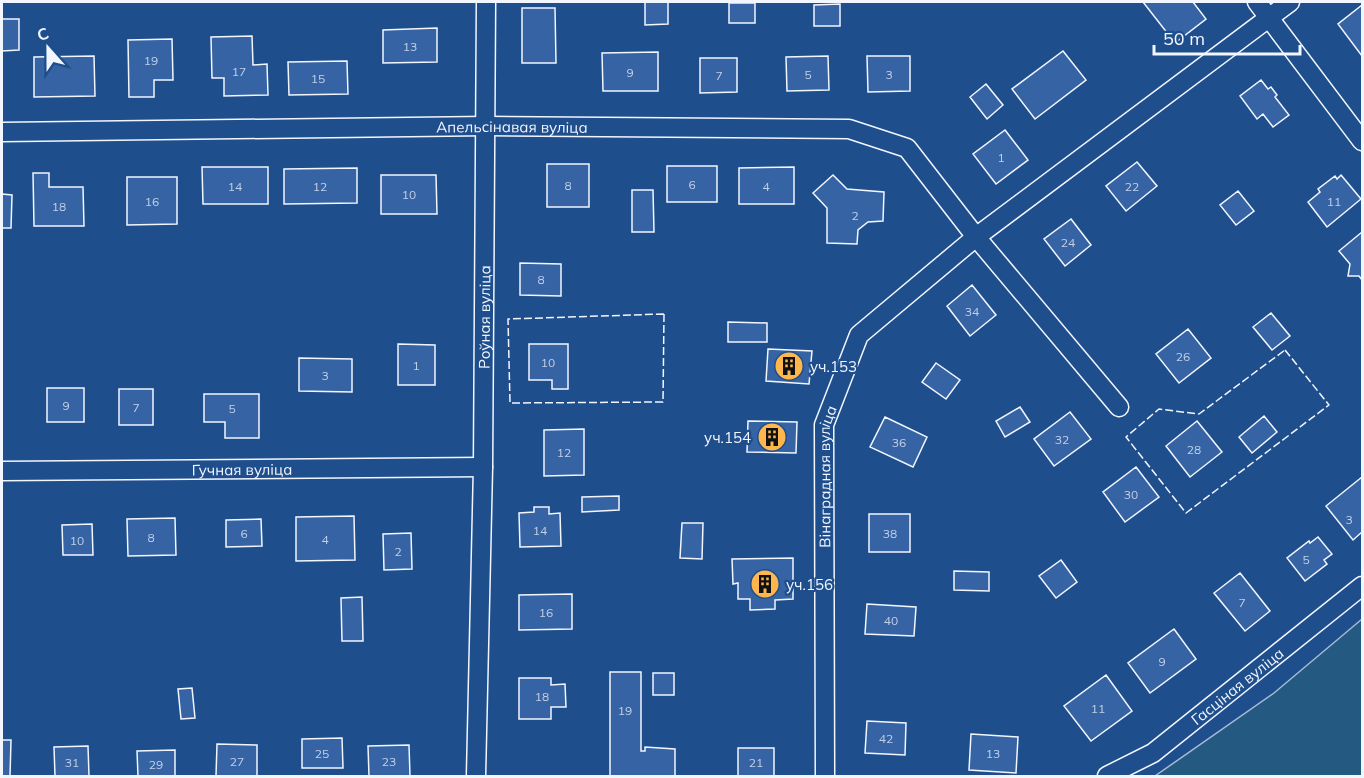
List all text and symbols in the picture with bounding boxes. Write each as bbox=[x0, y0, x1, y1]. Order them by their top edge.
north arrow bbox=[18, 18, 78, 78]
scale bar bbox=[1154, 18, 1300, 56]
text: С bbox=[34, 23, 51, 45]
text: 50 m bbox=[1163, 27, 1205, 50]
house number: 13 bbox=[403, 39, 417, 54]
house number: 19 bbox=[144, 53, 158, 68]
house number: 17 bbox=[232, 64, 246, 79]
house number: 9 bbox=[626, 65, 634, 80]
house number: 5 bbox=[804, 67, 812, 82]
house number: 3 bbox=[885, 67, 893, 82]
house number: 7 bbox=[715, 68, 723, 83]
house number: 15 bbox=[311, 71, 325, 86]
street label: Апельсінавая вуліца bbox=[436, 116, 588, 136]
house number: 1 bbox=[997, 150, 1005, 165]
house number: 6 bbox=[688, 177, 696, 192]
house number: 8 bbox=[564, 178, 572, 193]
house number: 14 bbox=[228, 179, 242, 194]
house number: 12 bbox=[313, 179, 327, 194]
house number: 4 bbox=[762, 179, 770, 194]
house number: 22 bbox=[1125, 179, 1139, 194]
house number: 10 bbox=[402, 187, 416, 202]
house number: 16 bbox=[145, 194, 159, 209]
house number: 11 bbox=[1327, 194, 1341, 209]
house number: 18 bbox=[52, 199, 66, 214]
house number: 2 bbox=[851, 208, 859, 223]
house number: 24 bbox=[1061, 235, 1075, 250]
street label: Роўная вуліца bbox=[474, 265, 494, 369]
house number: 8 bbox=[537, 272, 545, 287]
house number: 34 bbox=[965, 304, 979, 319]
house number: 26 bbox=[1176, 349, 1190, 364]
building icon: уч.153 bbox=[773, 350, 805, 382]
house number: 10 bbox=[541, 355, 555, 370]
place label: уч.153 bbox=[810, 357, 857, 376]
house number: 1 bbox=[412, 358, 420, 373]
house number: 3 bbox=[321, 368, 329, 383]
house number: 9 bbox=[62, 398, 70, 413]
house number: 7 bbox=[132, 400, 140, 415]
house number: 5 bbox=[228, 401, 236, 416]
street label: Вінаградная вуліца bbox=[815, 402, 840, 548]
building icon: уч.154 bbox=[756, 421, 788, 453]
place label: уч.154 bbox=[704, 428, 751, 447]
house number: 32 bbox=[1055, 432, 1069, 447]
house number: 36 bbox=[892, 435, 906, 450]
house number: 28 bbox=[1187, 442, 1201, 457]
house number: 12 bbox=[557, 445, 571, 460]
street label: Гучная вуліца bbox=[192, 459, 292, 479]
house number: 30 bbox=[1124, 487, 1138, 502]
house number: 3 bbox=[1345, 512, 1353, 527]
house number: 14 bbox=[533, 523, 547, 538]
house number: 6 bbox=[240, 526, 248, 541]
house number: 38 bbox=[883, 526, 897, 541]
house number: 8 bbox=[147, 530, 155, 545]
house number: 4 bbox=[321, 532, 329, 547]
house number: 10 bbox=[70, 533, 84, 548]
house number: 2 bbox=[394, 544, 402, 559]
house number: 5 bbox=[1302, 552, 1310, 567]
building icon: уч.156 bbox=[749, 568, 781, 600]
place label: уч.156 bbox=[786, 575, 833, 594]
house number: 7 bbox=[1238, 595, 1246, 610]
house number: 16 bbox=[539, 605, 553, 620]
house number: 40 bbox=[884, 613, 898, 628]
street label: Гасціная вуліца bbox=[1187, 643, 1287, 729]
house number: 9 bbox=[1158, 654, 1166, 669]
house number: 18 bbox=[535, 689, 549, 704]
house number: 11 bbox=[1091, 701, 1105, 716]
house number: 19 bbox=[618, 703, 632, 718]
house number: 42 bbox=[879, 731, 893, 746]
house number: 25 bbox=[315, 746, 329, 761]
house number: 13 bbox=[986, 746, 1000, 761]
house number: 27 bbox=[230, 754, 244, 769]
house number: 23 bbox=[382, 754, 396, 769]
house number: 31 bbox=[65, 755, 79, 770]
house number: 21 bbox=[749, 755, 763, 770]
house number: 29 bbox=[149, 757, 163, 772]

